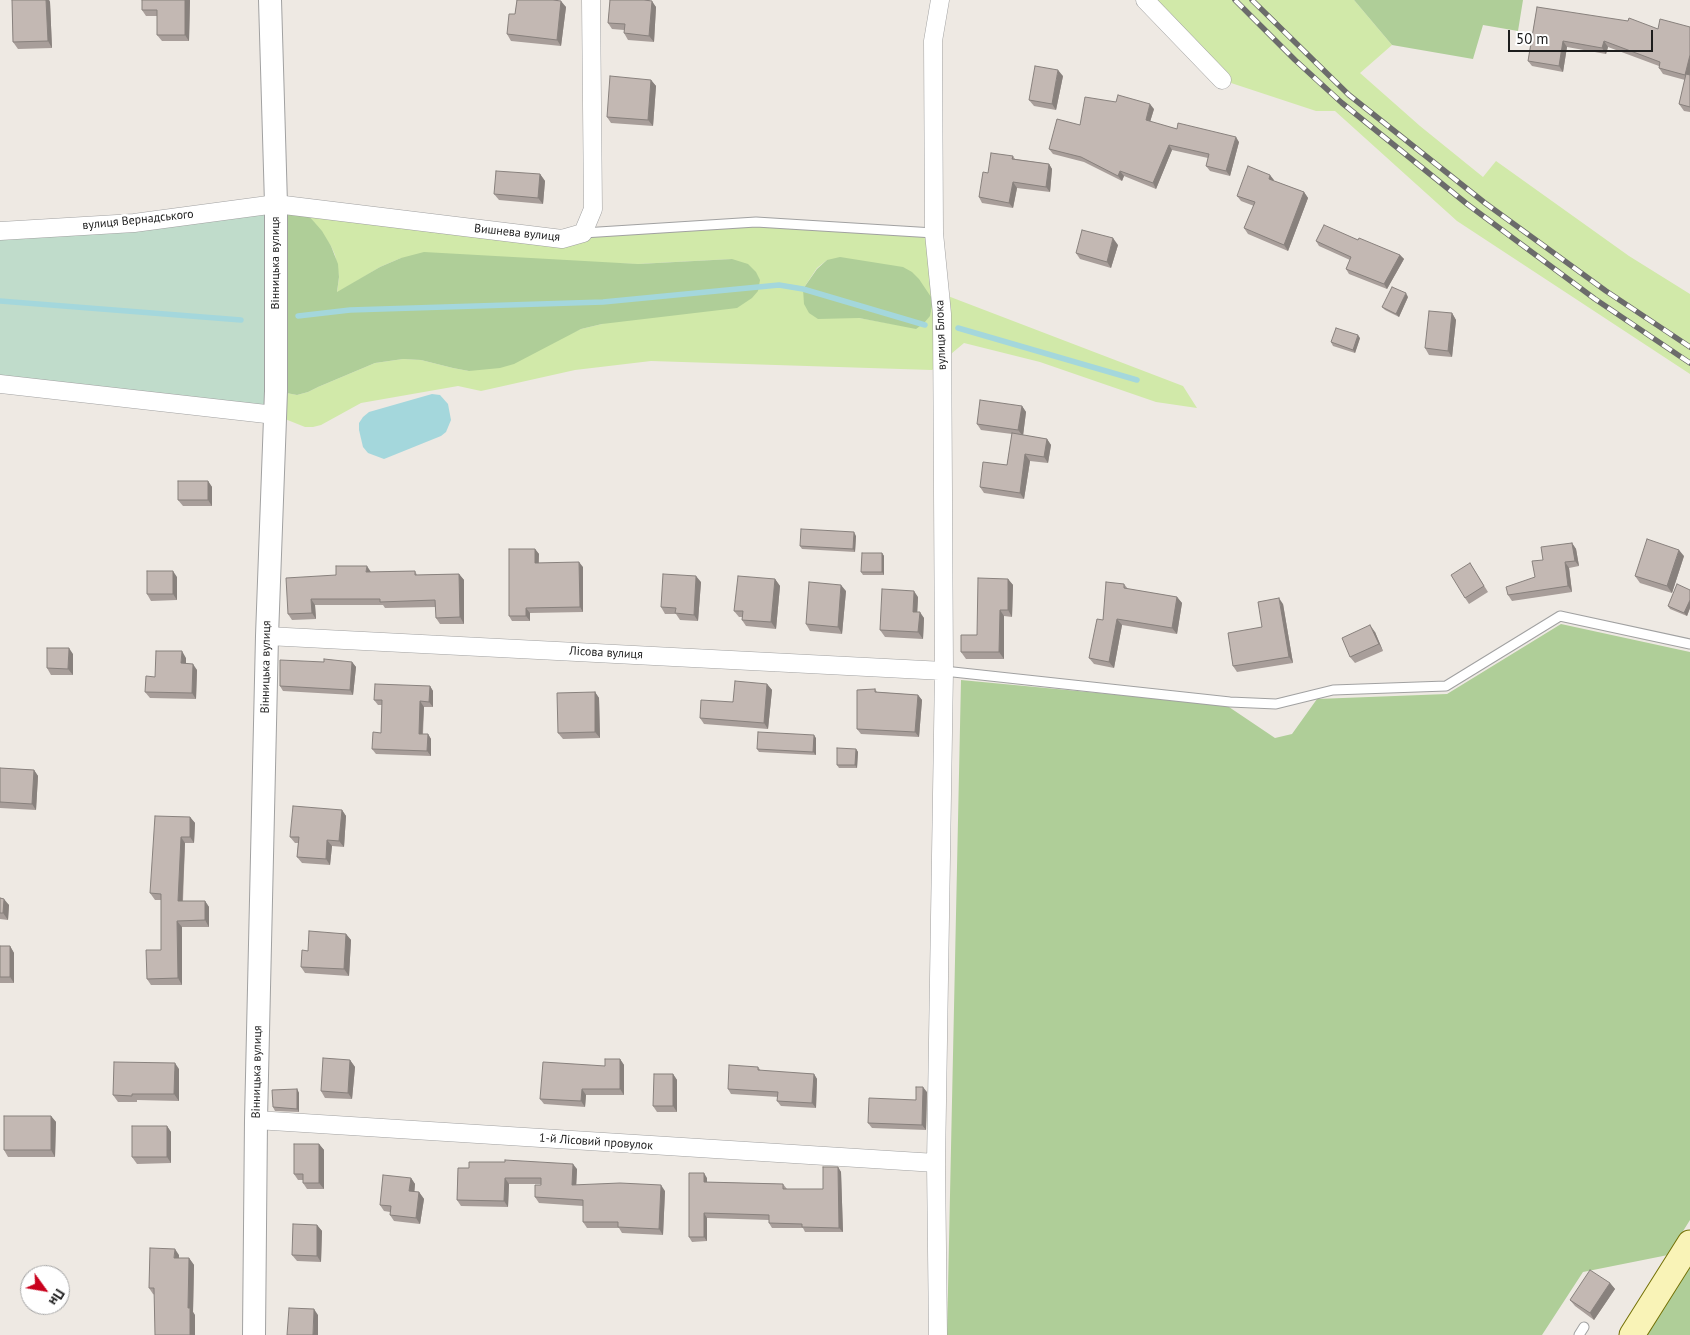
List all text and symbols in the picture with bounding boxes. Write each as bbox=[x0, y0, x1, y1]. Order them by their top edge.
scale bar bbox=[1510, 20, 1655, 52]
text: 50 m bbox=[1516, 29, 1549, 48]
street label: вулиця Вернадського bbox=[82, 207, 194, 233]
street label: Вінницька вулиця bbox=[269, 216, 283, 310]
street label: Вишнева вулиця bbox=[473, 221, 561, 245]
street label: вулиця Блока bbox=[933, 300, 949, 370]
street label: Вінницька вулиця bbox=[258, 620, 274, 714]
street label: Лісова вулиця bbox=[569, 644, 643, 662]
street label: Вінницька вулиця bbox=[249, 1025, 265, 1119]
street label: 1-й Лісовий провулок bbox=[539, 1131, 653, 1153]
north arrow bbox=[20, 1265, 70, 1315]
text: Пн bbox=[45, 1286, 69, 1309]

